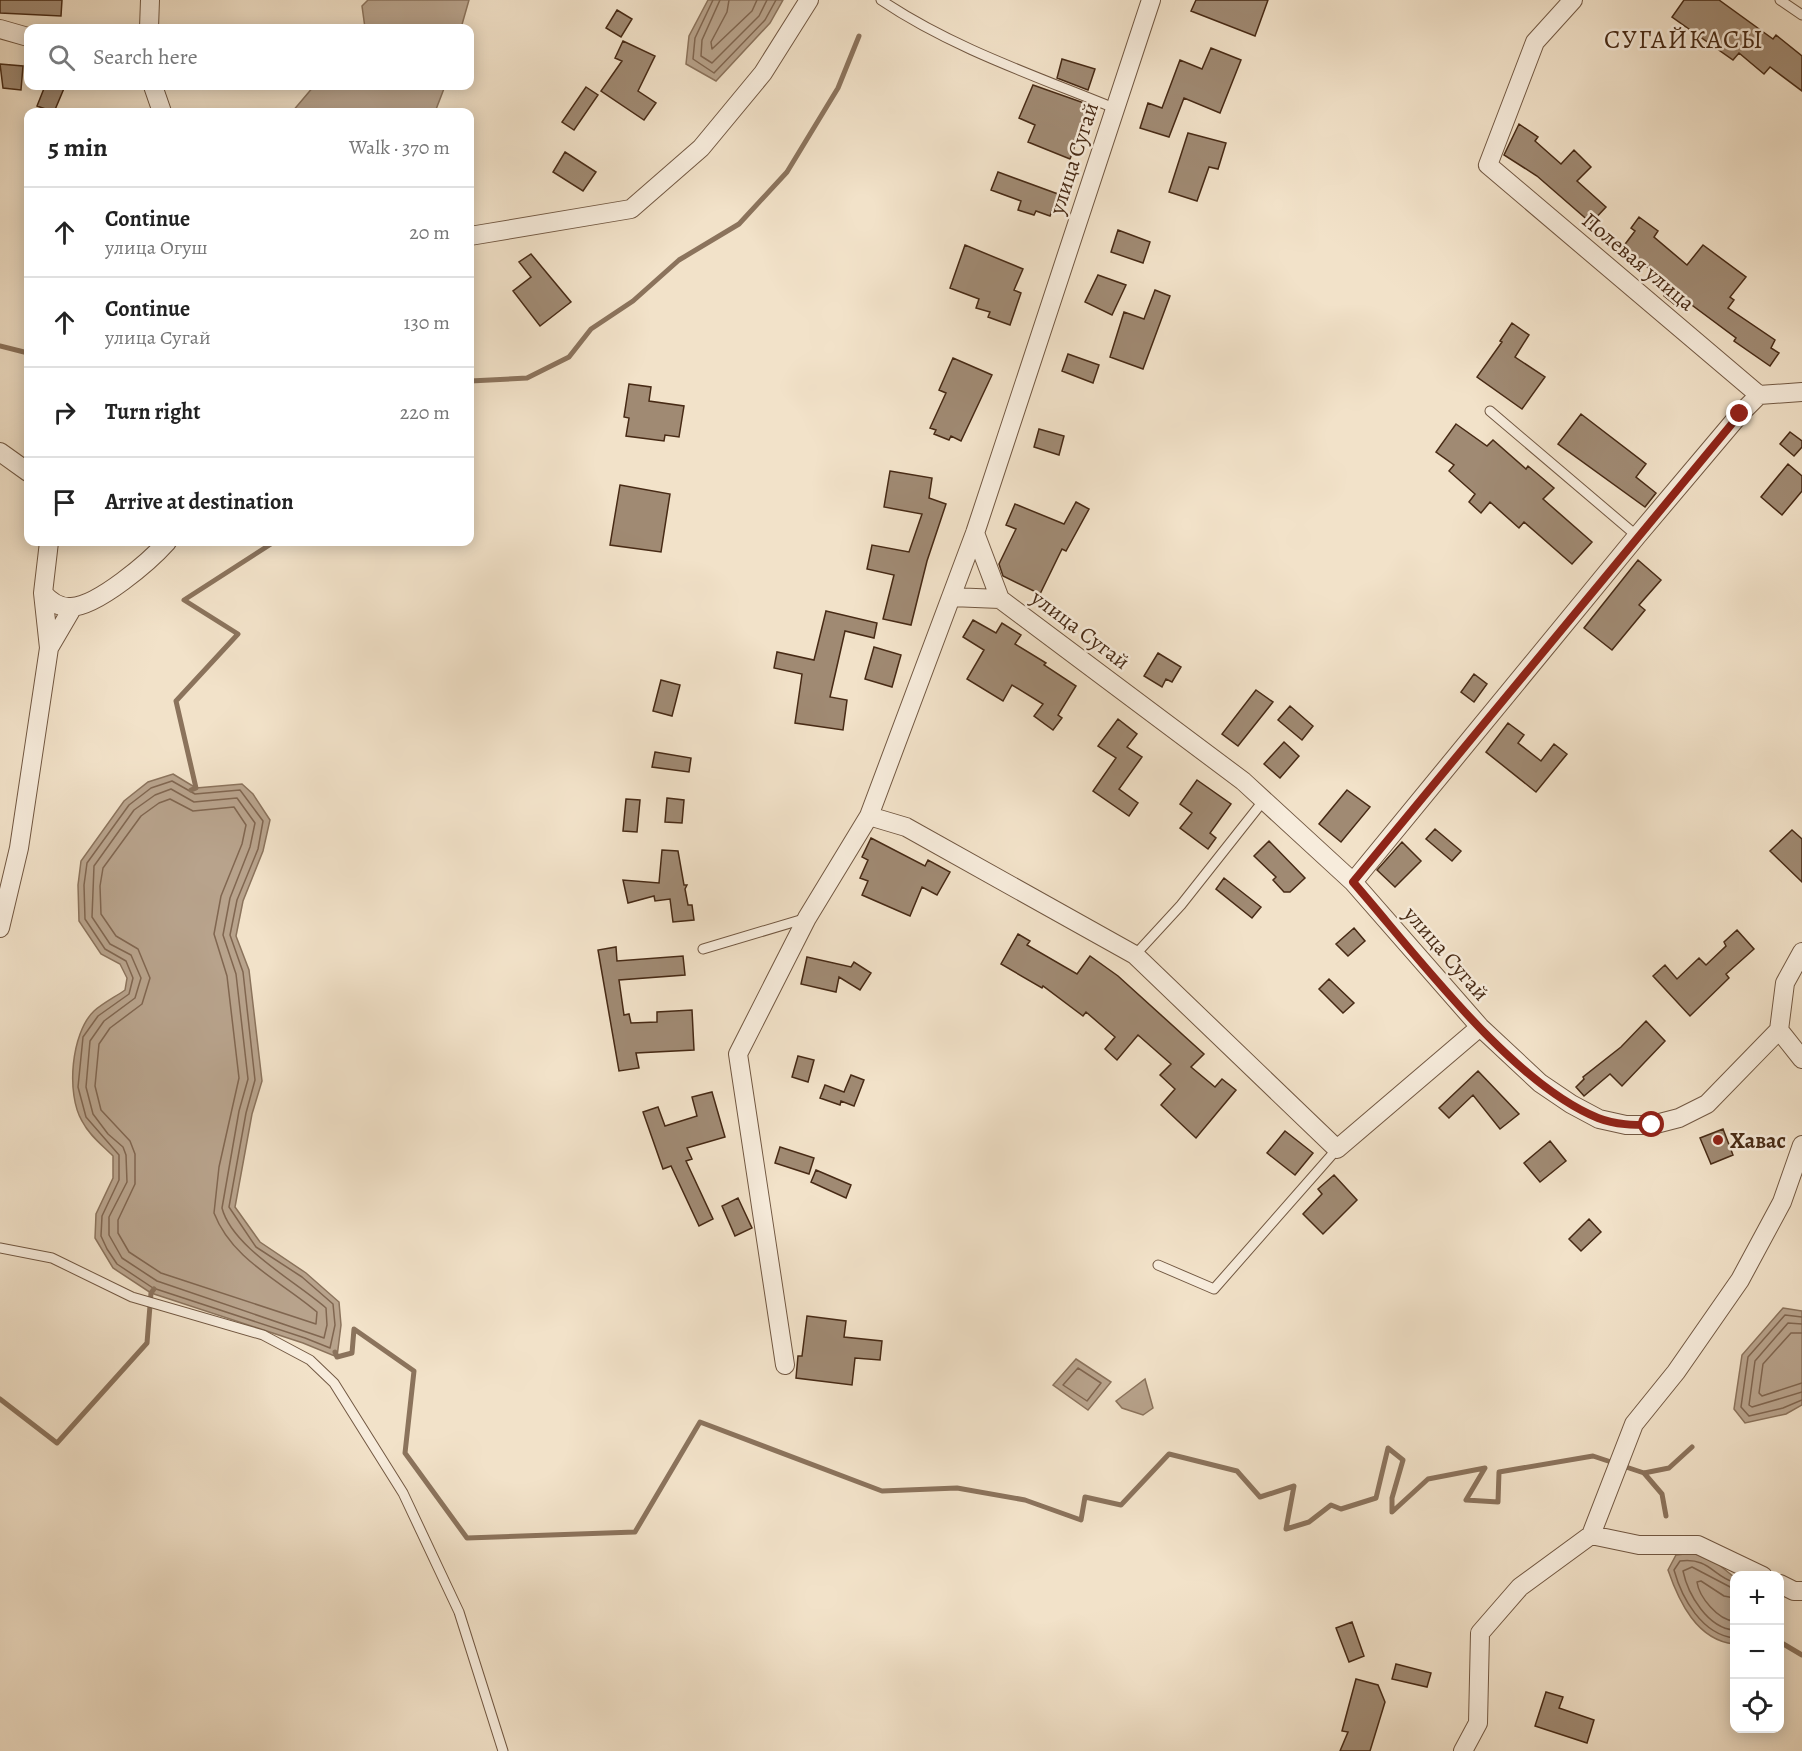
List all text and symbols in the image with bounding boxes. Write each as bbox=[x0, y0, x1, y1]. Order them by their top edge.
district label: СУГАЙКАСЫ bbox=[1604, 22, 1764, 57]
search box bbox=[24, 24, 474, 90]
icon: search bbox=[45, 41, 78, 74]
text: Search here bbox=[93, 42, 198, 72]
street label: улица Сугай bbox=[1041, 98, 1106, 219]
text: 5 min bbox=[48, 130, 108, 165]
text: Walk · 370 m bbox=[349, 134, 450, 161]
text: Continue bbox=[105, 204, 190, 234]
street label: Полевая улица bbox=[1575, 206, 1702, 318]
icon: ahead bbox=[48, 216, 81, 249]
text: 20 m bbox=[409, 219, 450, 246]
text: улица Огуш bbox=[105, 234, 208, 261]
text: Continue bbox=[105, 294, 190, 324]
icon: ahead bbox=[48, 306, 81, 339]
text: 130 m bbox=[404, 309, 450, 336]
text: улица Сугай bbox=[105, 324, 211, 351]
icon: right bbox=[48, 396, 81, 429]
text: Turn right bbox=[105, 397, 201, 427]
text: 220 m bbox=[400, 399, 450, 426]
route end bbox=[1726, 400, 1752, 426]
icon: arrive bbox=[48, 486, 81, 519]
text: Arrive at destination bbox=[105, 487, 294, 517]
street label: улица Сугай bbox=[1024, 582, 1136, 677]
street label: улица Сугай bbox=[1396, 899, 1496, 1007]
route start bbox=[1638, 1111, 1664, 1137]
place label: Хавас bbox=[1730, 1126, 1786, 1156]
marker: Хавас bbox=[1711, 1133, 1725, 1147]
map controls bbox=[1730, 1571, 1784, 1733]
button: + bbox=[1730, 1571, 1784, 1625]
button: − bbox=[1730, 1625, 1784, 1679]
button: locate bbox=[1730, 1679, 1784, 1733]

